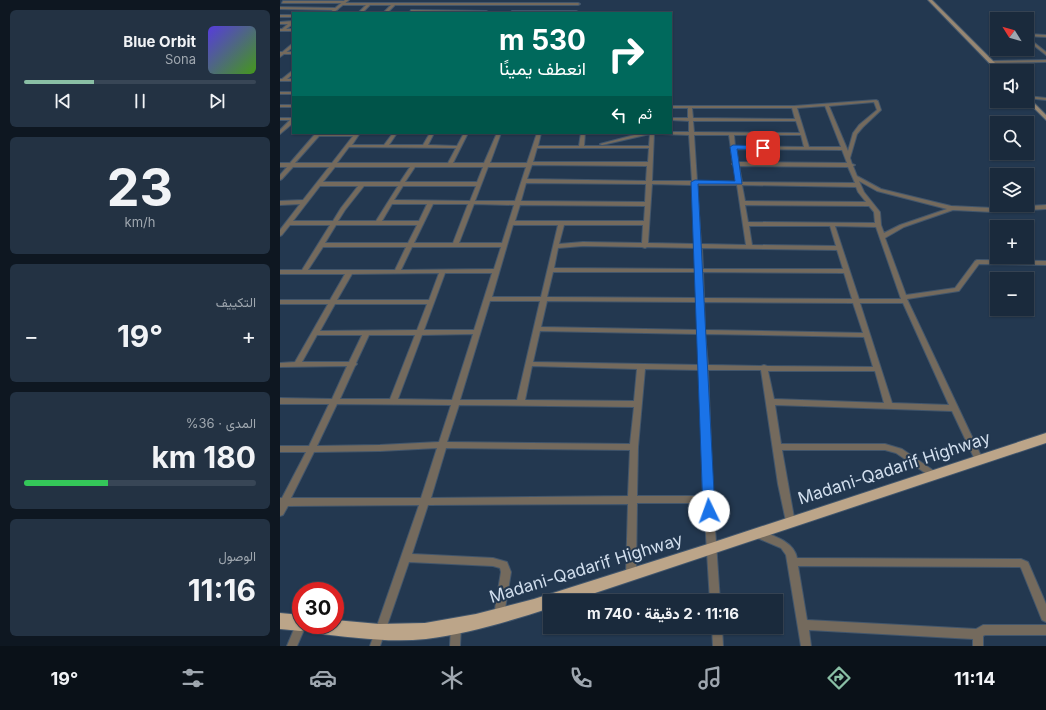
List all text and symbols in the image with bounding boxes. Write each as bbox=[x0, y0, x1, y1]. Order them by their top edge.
north arrow bbox=[990, 12, 1034, 56]
map controls bbox=[990, 12, 1034, 316]
text: 530 m bbox=[499, 23, 586, 57]
icon: right bbox=[600, 28, 652, 80]
text: Blue Orbit bbox=[123, 32, 196, 51]
text: Sona bbox=[165, 51, 196, 67]
text: انعطف يمينًا bbox=[499, 58, 586, 79]
button: sound bbox=[990, 64, 1034, 108]
icon: previous bbox=[52, 90, 74, 112]
icon: pause bbox=[129, 90, 151, 112]
icon: next bbox=[206, 90, 228, 112]
icon: left bbox=[608, 104, 630, 126]
text: ثم bbox=[638, 104, 652, 123]
button: search bbox=[990, 116, 1034, 160]
pin bbox=[746, 131, 780, 165]
icon: arrive bbox=[752, 137, 774, 159]
text: 23 bbox=[107, 156, 173, 219]
button: layers bbox=[990, 168, 1034, 212]
text: km/h bbox=[125, 214, 155, 230]
button: + bbox=[990, 220, 1034, 264]
button: − bbox=[990, 272, 1034, 316]
text: التكييف bbox=[216, 294, 256, 310]
text: 19° bbox=[117, 318, 163, 354]
text: − bbox=[24, 323, 39, 349]
text: + bbox=[241, 323, 256, 349]
text: المدى · 36% bbox=[186, 415, 256, 431]
street label: Madani-Qadarif Highway bbox=[795, 427, 993, 509]
text: 180 km bbox=[151, 439, 256, 475]
position arrow bbox=[688, 490, 730, 532]
street label: Madani-Qadarif Highway bbox=[487, 529, 686, 607]
text: الوصول bbox=[218, 548, 256, 564]
text: 11:16 bbox=[188, 572, 256, 608]
speed limit sign: 30 bbox=[292, 582, 344, 634]
text: 11:16 · 2 دقيقة · 740 m bbox=[587, 604, 739, 623]
icon: filters bbox=[179, 664, 207, 692]
icon: car bbox=[309, 664, 337, 692]
icon: climate bbox=[438, 664, 466, 692]
icon: phone bbox=[567, 664, 595, 692]
icon: music bbox=[696, 664, 724, 692]
icon: directions bbox=[825, 664, 853, 692]
text: 19° bbox=[51, 668, 78, 689]
text: 11:14 bbox=[954, 668, 995, 689]

